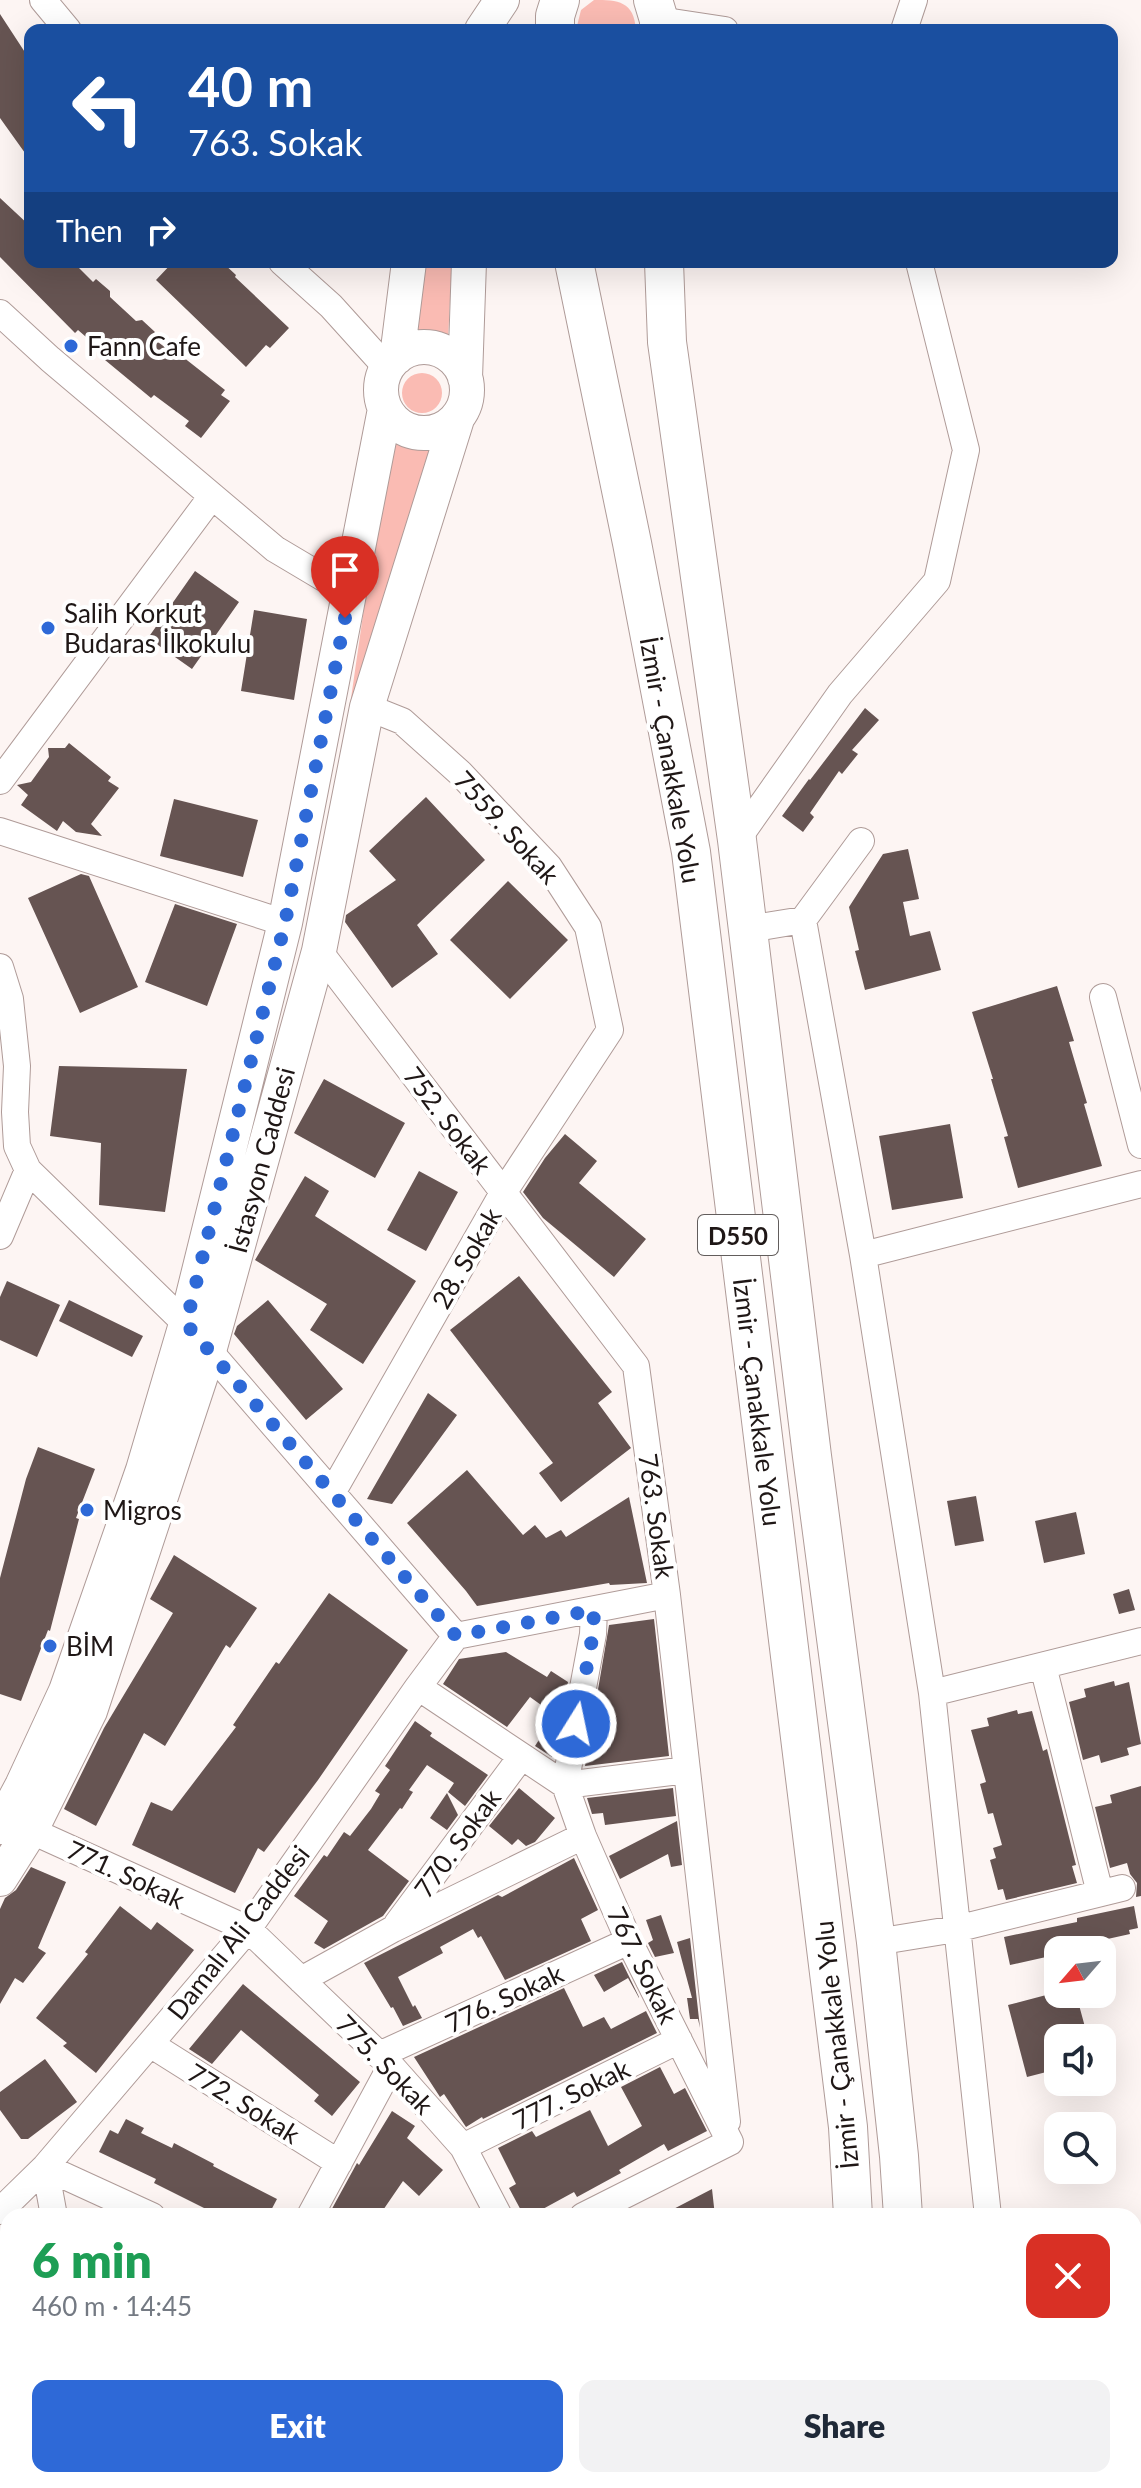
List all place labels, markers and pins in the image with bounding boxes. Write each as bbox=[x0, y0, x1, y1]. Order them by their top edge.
place label: Fann Cafe bbox=[87, 330, 201, 362]
marker: Fann Cafe bbox=[62, 337, 80, 355]
pin bbox=[311, 536, 379, 618]
place label: Salih Korkut Budaras İlkokulu bbox=[64, 597, 251, 659]
marker: Salih Korkut Budaras İlkokulu bbox=[39, 619, 57, 637]
place label: Migros bbox=[103, 1494, 182, 1526]
marker: Migros bbox=[78, 1501, 96, 1519]
place label: BİM bbox=[66, 1630, 114, 1662]
marker: BİM bbox=[41, 1637, 59, 1655]

